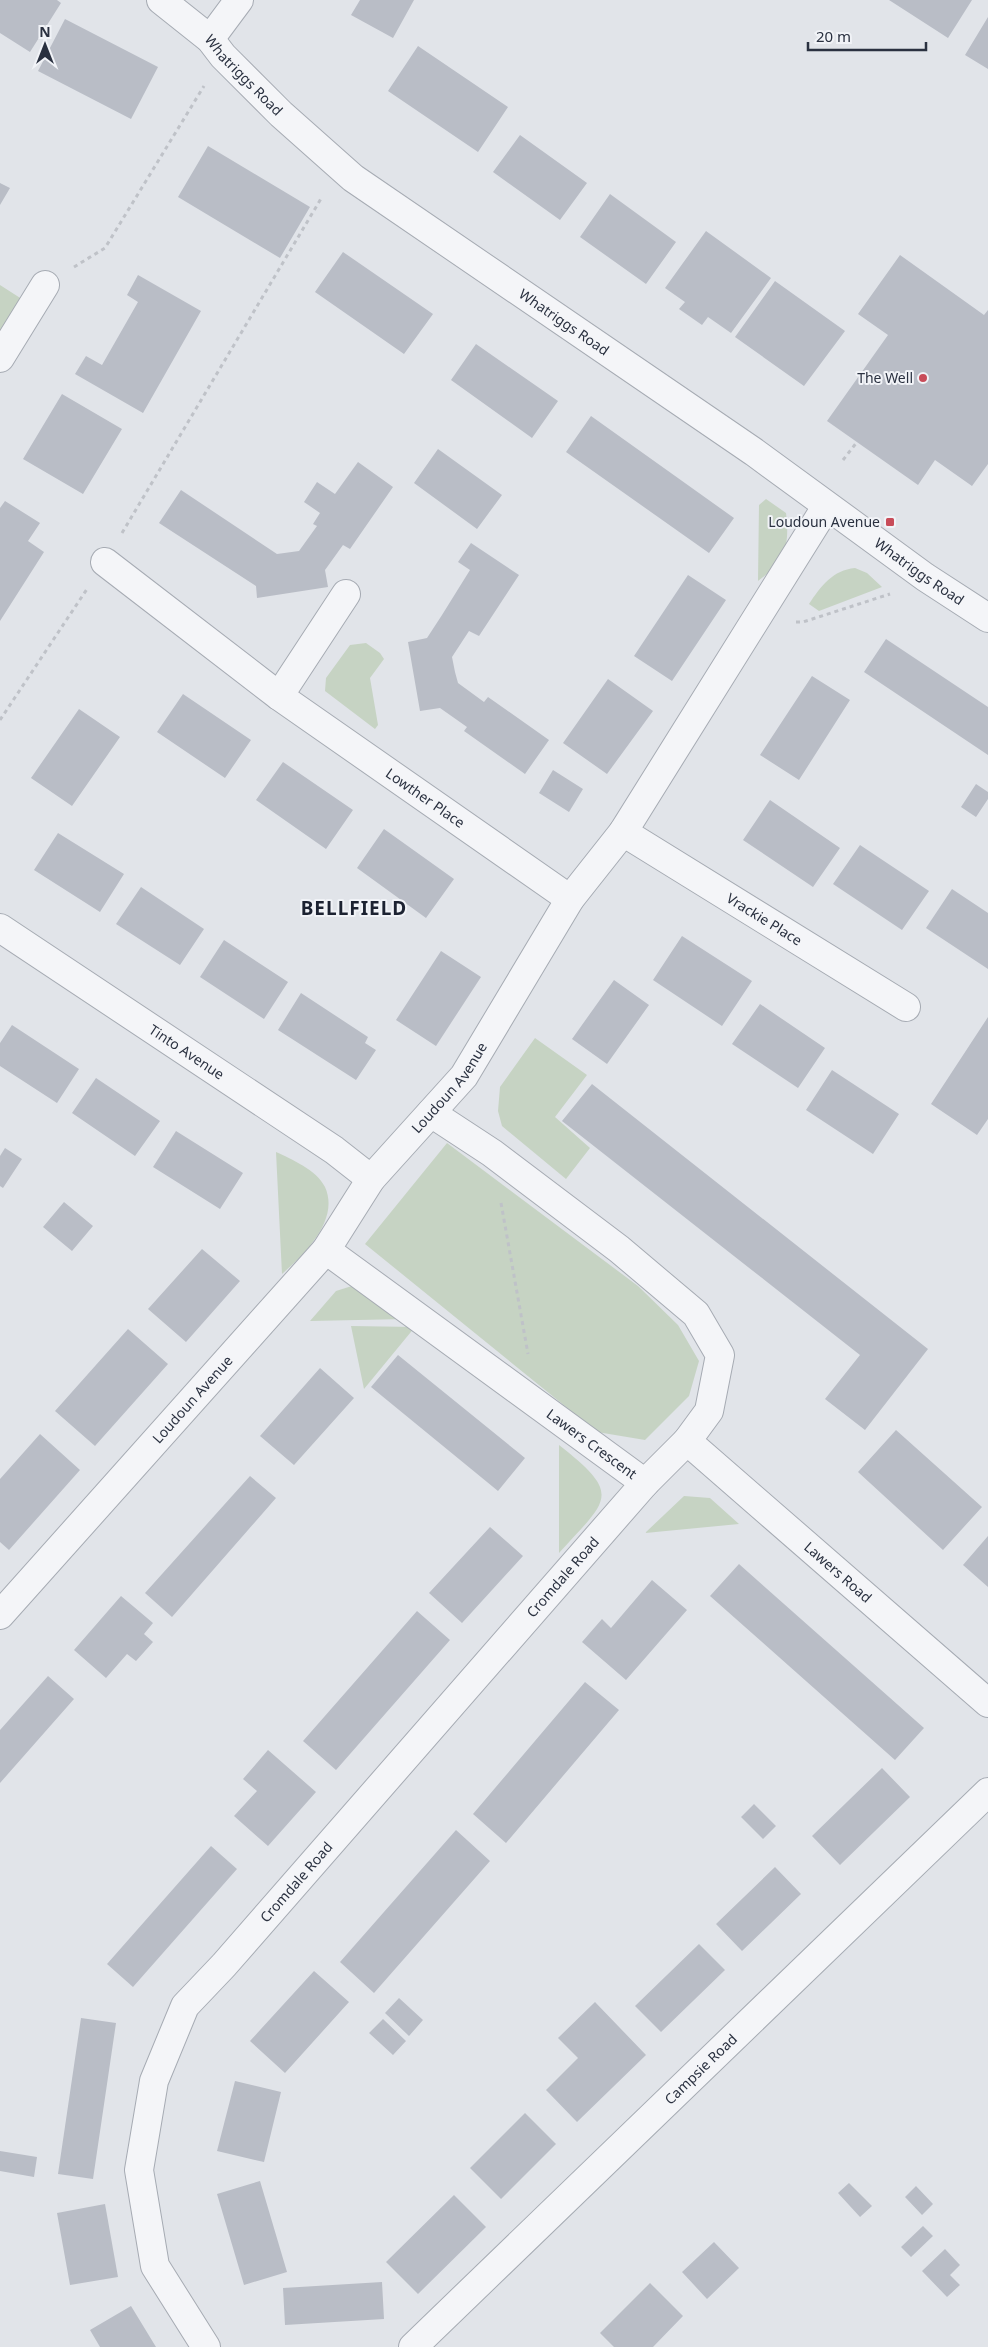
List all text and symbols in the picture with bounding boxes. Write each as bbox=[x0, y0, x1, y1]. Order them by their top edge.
north arrow bbox=[20, 20, 70, 70]
scale bar bbox=[808, 20, 926, 52]
text: N bbox=[39, 22, 51, 41]
text: 20 m bbox=[816, 26, 851, 46]
street label: Whatriggs Road bbox=[201, 30, 287, 119]
street label: Whatriggs Road bbox=[515, 284, 613, 359]
place label: The Well bbox=[857, 368, 913, 387]
marker: The Well bbox=[917, 372, 929, 384]
place label: Loudoun Avenue bbox=[768, 512, 880, 531]
marker: Loudoun Avenue bbox=[884, 516, 896, 528]
street label: Whatriggs Road bbox=[871, 533, 968, 609]
street label: Lowther Place bbox=[382, 763, 469, 832]
street label: Vrackie Place bbox=[723, 888, 806, 950]
district label: BELLFIELD bbox=[301, 895, 407, 921]
street label: Tinto Avenue bbox=[146, 1020, 228, 1083]
street label: Loudoun Avenue bbox=[407, 1038, 491, 1137]
street label: Loudoun Avenue bbox=[148, 1351, 237, 1447]
street label: Lawers Crescent bbox=[543, 1404, 641, 1483]
street label: Cromdale Road bbox=[522, 1532, 603, 1621]
street label: Lawers Road bbox=[800, 1537, 876, 1607]
street label: Cromdale Road bbox=[255, 1837, 336, 1926]
street label: Campsie Road bbox=[660, 2029, 741, 2108]

